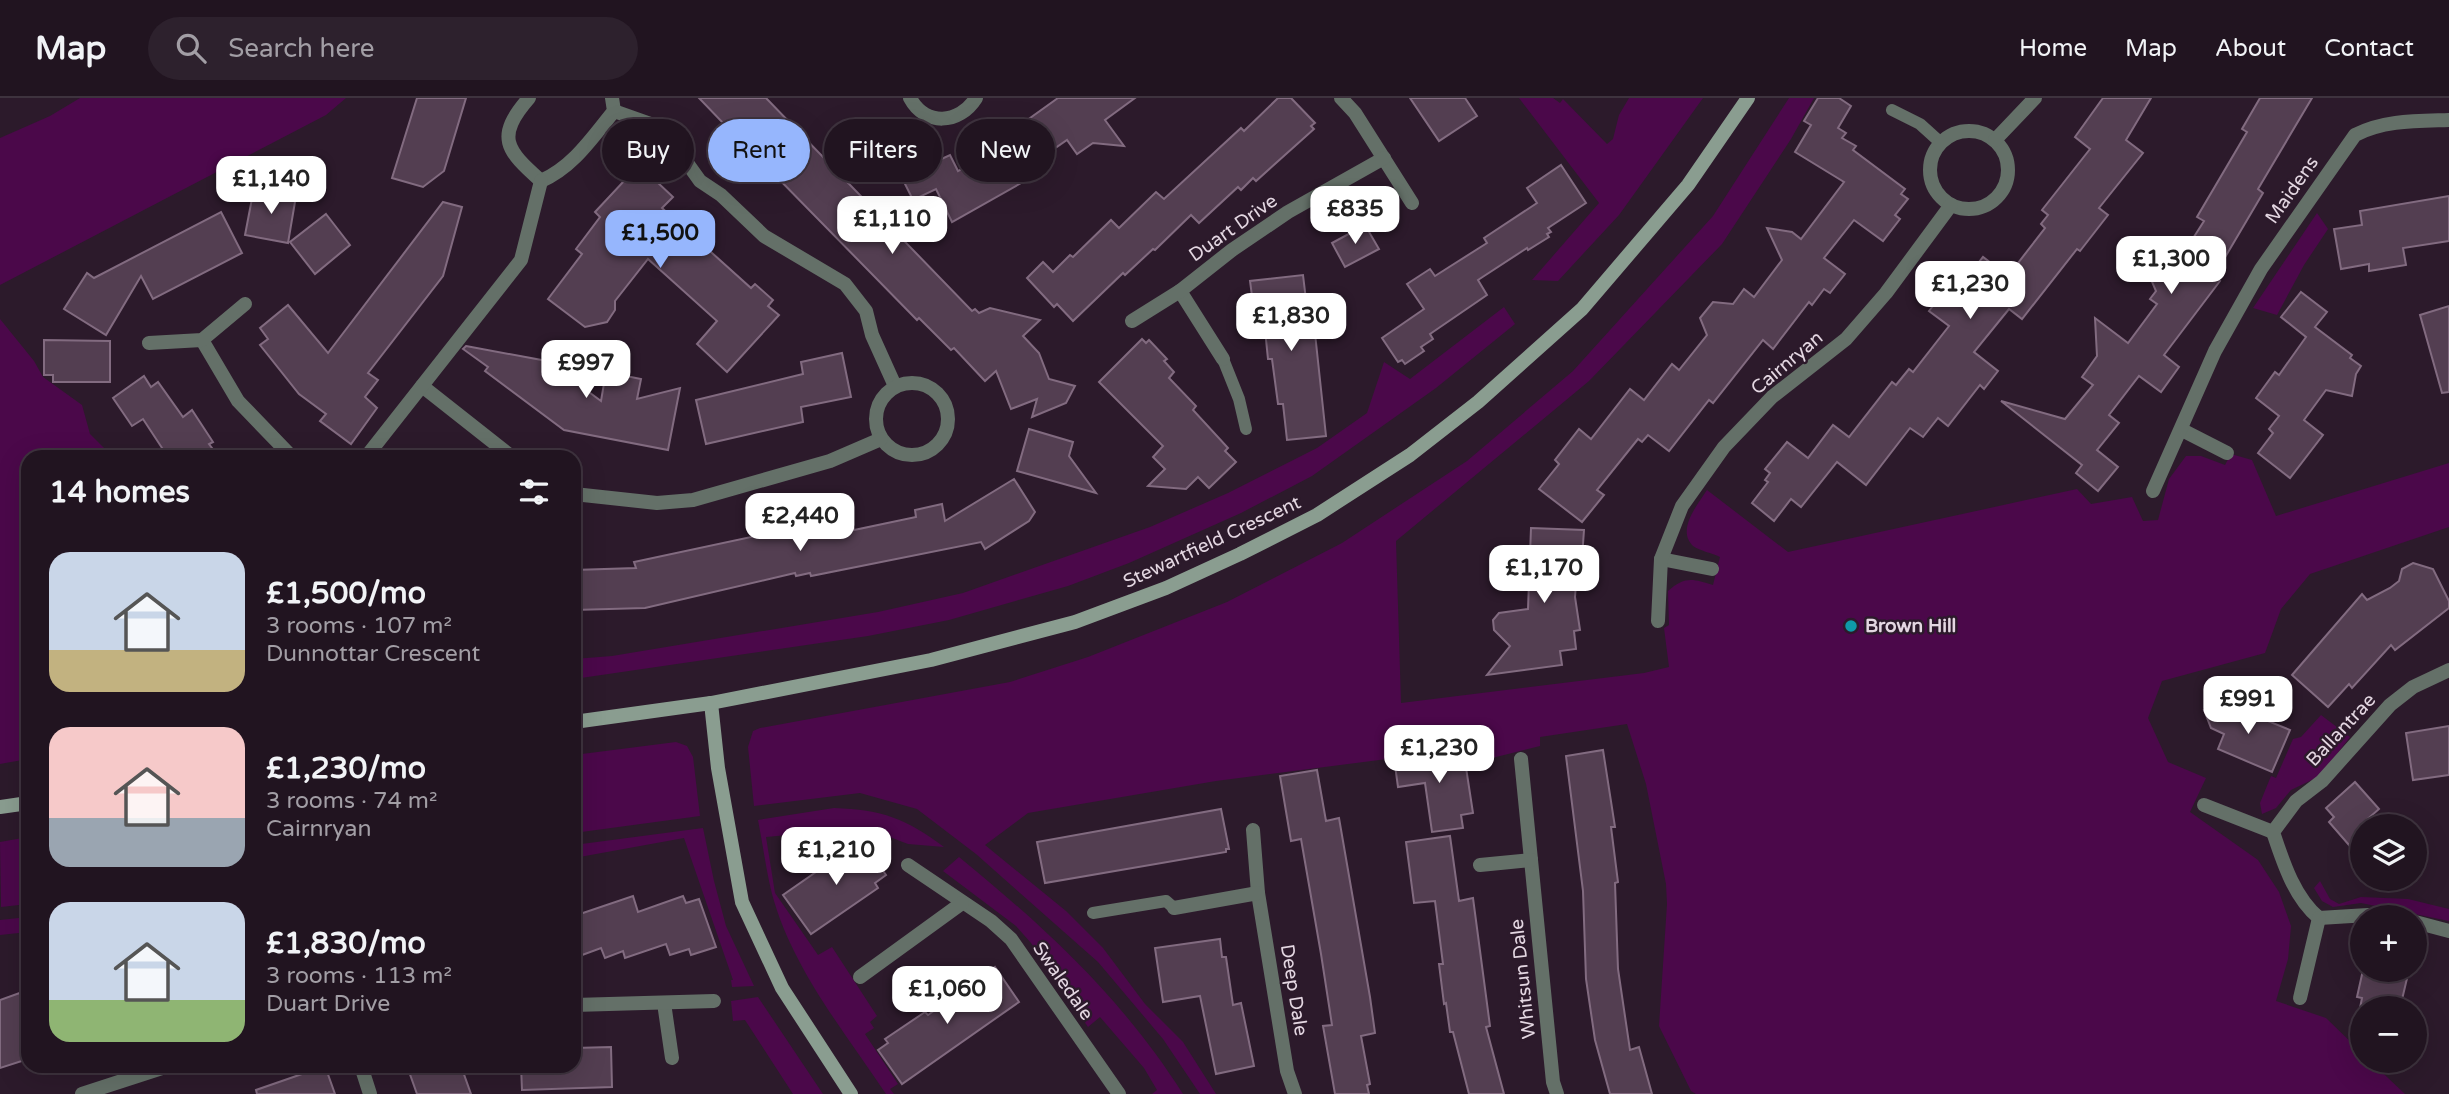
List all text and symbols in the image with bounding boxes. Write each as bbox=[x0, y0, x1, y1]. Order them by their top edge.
search box bbox=[148, 17, 638, 80]
text: Map bbox=[35, 29, 106, 68]
icon: search bbox=[172, 29, 210, 67]
text: Search here bbox=[228, 33, 374, 64]
text: Home bbox=[2019, 34, 2087, 63]
text: Map bbox=[2125, 34, 2177, 63]
text: About bbox=[2215, 34, 2286, 63]
text: Contact bbox=[2324, 34, 2414, 63]
chip: Buy bbox=[602, 119, 694, 182]
chip: Rent bbox=[708, 119, 810, 182]
chip: Filters bbox=[824, 119, 942, 182]
chip: New bbox=[956, 119, 1055, 182]
street label: Maidens bbox=[2261, 152, 2323, 228]
pin: £1,140 bbox=[214, 156, 328, 216]
text: £1,140 bbox=[232, 165, 310, 193]
pin: £835 bbox=[1314, 186, 1396, 246]
street label: Duart Drive bbox=[1185, 190, 1281, 266]
text: £835 bbox=[1326, 195, 1384, 223]
pin: £1,110 bbox=[835, 197, 949, 256]
text: £1,110 bbox=[853, 205, 931, 233]
pin: £1,500 bbox=[603, 211, 717, 270]
text: £1,500 bbox=[621, 219, 699, 247]
pin: £1,300 bbox=[2114, 236, 2228, 296]
text: £1,300 bbox=[2132, 245, 2210, 273]
pin: £1,230 bbox=[1913, 262, 2027, 321]
text: £1,230 bbox=[1931, 270, 2009, 298]
pin: £1,830 bbox=[1234, 294, 1348, 353]
text: £1,830 bbox=[1252, 302, 1330, 330]
street label: Cairnryan bbox=[1747, 327, 1827, 399]
pin: £997 bbox=[545, 341, 627, 400]
text: £997 bbox=[557, 349, 615, 377]
icon: filters bbox=[515, 473, 553, 511]
text: 14 homes bbox=[49, 474, 190, 511]
street label: Stewartfield Crescent bbox=[1120, 491, 1304, 593]
pin: £2,440 bbox=[743, 494, 857, 553]
text: £2,440 bbox=[761, 502, 839, 530]
pin: £1,170 bbox=[1487, 546, 1601, 605]
text: £1,170 bbox=[1505, 554, 1583, 582]
text: £1,500/mo bbox=[266, 575, 426, 612]
icon: home bbox=[105, 580, 189, 664]
text: 3 rooms · 107 m² bbox=[266, 612, 452, 640]
place label: Brown Hill bbox=[1865, 615, 1956, 637]
marker: Brown Hill bbox=[1843, 618, 1859, 634]
text: Dunnottar Crescent bbox=[266, 640, 480, 668]
pin: £991 bbox=[2207, 676, 2289, 736]
text: £991 bbox=[2219, 685, 2277, 713]
street label: Ballantrae bbox=[2302, 689, 2380, 771]
pin: £1,230 bbox=[1382, 726, 1496, 785]
text: £1,230 bbox=[1400, 734, 1478, 762]
text: £1,230/mo bbox=[266, 750, 426, 787]
icon: home bbox=[105, 755, 189, 839]
text: 3 rooms · 74 m² bbox=[266, 787, 437, 815]
map controls bbox=[2350, 814, 2427, 1073]
button: layers bbox=[2350, 814, 2427, 891]
text: Cairnryan bbox=[266, 815, 371, 843]
pin: £1,210 bbox=[779, 828, 893, 887]
text: £1,210 bbox=[797, 836, 875, 864]
button: + bbox=[2350, 905, 2427, 982]
street label: Whitsun Dale bbox=[1506, 918, 1540, 1040]
text: £1,830/mo bbox=[266, 925, 426, 962]
icon: home bbox=[105, 930, 189, 1014]
street label: Swaledale bbox=[1028, 938, 1098, 1024]
street label: Deep Dale bbox=[1276, 943, 1312, 1037]
text: 3 rooms · 113 m² bbox=[266, 962, 452, 990]
pin: £1,060 bbox=[890, 967, 1004, 1026]
text: £1,060 bbox=[908, 975, 986, 1003]
text: Duart Drive bbox=[266, 990, 390, 1018]
button: − bbox=[2350, 996, 2427, 1073]

